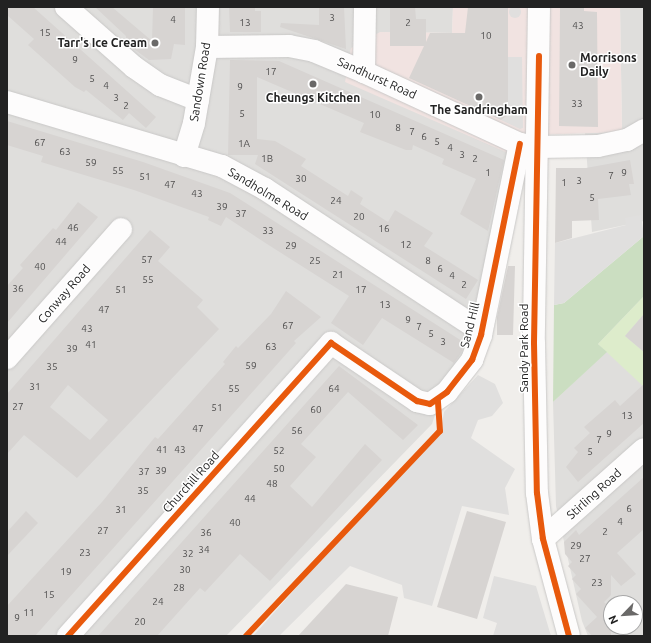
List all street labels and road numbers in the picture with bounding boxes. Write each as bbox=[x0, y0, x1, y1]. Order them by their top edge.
street label: Sandown Road bbox=[187, 41, 213, 123]
street label: Sandhurst Road bbox=[335, 54, 419, 102]
street label: Sandholme Road bbox=[225, 164, 311, 224]
street label: Conway Road bbox=[35, 262, 93, 326]
street label: Sand Hill bbox=[457, 301, 483, 349]
street label: Sandy Park Road bbox=[517, 303, 531, 393]
street label: Churchill Road bbox=[160, 448, 222, 516]
street label: Stirling Road bbox=[564, 466, 624, 522]

